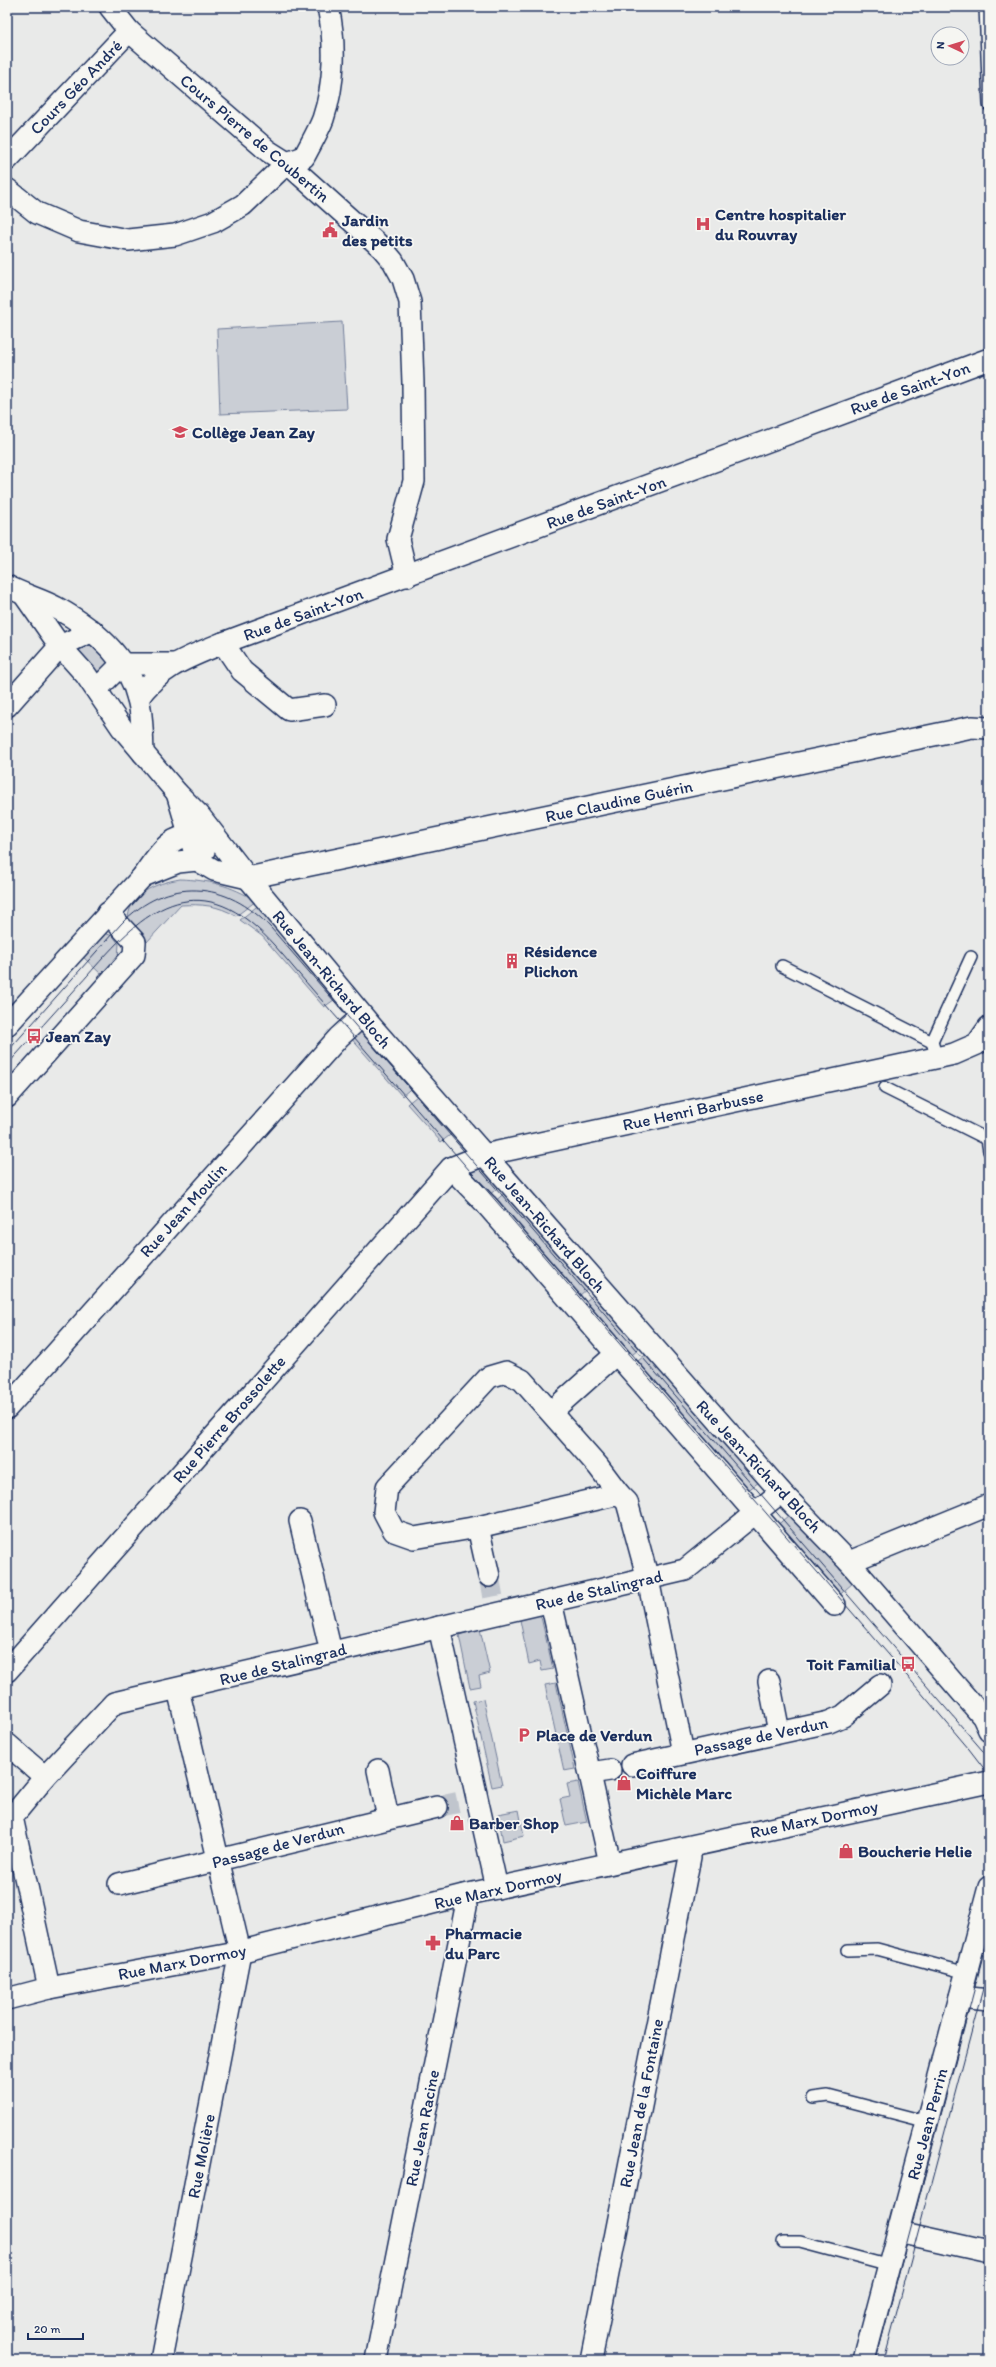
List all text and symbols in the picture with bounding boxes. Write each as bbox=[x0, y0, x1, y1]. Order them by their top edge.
north arrow bbox=[930, 26, 970, 66]
street label: Cours Géo André bbox=[26, 36, 126, 138]
text: N bbox=[934, 41, 947, 50]
street label: Cours Pierre de Coubertin bbox=[176, 70, 334, 207]
place label: Centre hospitalier du Rouvray bbox=[715, 204, 846, 245]
place label: Jardin des petits bbox=[341, 210, 413, 251]
hospital icon: Centre hospitalier du Rouvray bbox=[694, 215, 712, 233]
public building icon: Jardin des petits bbox=[321, 221, 339, 239]
street label: Rue de Saint-Yon bbox=[847, 357, 973, 419]
place label: Collège Jean Zay bbox=[192, 422, 316, 443]
school or university icon: Collège Jean Zay bbox=[171, 423, 189, 441]
street label: Rue de Saint-Yon bbox=[543, 471, 669, 533]
street label: Rue de Saint-Yon bbox=[240, 583, 366, 645]
street label: Rue Claudine Guérin bbox=[544, 776, 694, 826]
street label: Rue Jean-Richard Bloch bbox=[268, 906, 396, 1052]
place label: Résidence Plichon bbox=[524, 941, 597, 981]
building icon: Résidence Plichon bbox=[503, 952, 521, 970]
place label: Jean Zay bbox=[45, 1026, 112, 1047]
bus stop icon: Jean Zay bbox=[25, 1027, 43, 1045]
street label: Rue Henri Barbusse bbox=[621, 1085, 765, 1135]
street label: Rue Jean-Richard Bloch bbox=[480, 1152, 610, 1297]
street label: Rue Jean Moulin bbox=[135, 1158, 231, 1261]
street label: Rue Pierre Brossolette bbox=[168, 1351, 290, 1487]
street label: Rue Jean-Richard Bloch bbox=[692, 1396, 826, 1537]
street label: Rue de Stalingrad bbox=[533, 1565, 665, 1614]
street label: Rue de Stalingrad bbox=[217, 1638, 349, 1689]
place label: Toit Familial bbox=[805, 1654, 896, 1674]
bus stop icon: Toit Familial bbox=[899, 1655, 917, 1673]
street label: Passage de Verdun bbox=[692, 1712, 830, 1760]
place label: Place de Verdun bbox=[536, 1725, 653, 1745]
parking icon: Place de Verdun bbox=[515, 1726, 533, 1744]
place label: Coiffure Michèle Marc bbox=[636, 1763, 732, 1803]
shop icon: Coiffure Michèle Marc bbox=[615, 1774, 633, 1792]
street label: Rue Marx Dormoy bbox=[748, 1796, 880, 1842]
place label: Barber Shop bbox=[469, 1813, 559, 1834]
shop icon: Barber Shop bbox=[448, 1814, 466, 1832]
street label: Passage de Verdun bbox=[210, 1818, 347, 1872]
place label: Boucherie Helie bbox=[858, 1841, 972, 1861]
shop icon: Boucherie Helie bbox=[837, 1842, 855, 1860]
street label: Rue Marx Dormoy bbox=[432, 1865, 564, 1913]
place label: Pharmacie du Parc bbox=[445, 1923, 522, 1963]
pharmacy icon: Pharmacie du Parc bbox=[424, 1934, 442, 1952]
street label: Rue Marx Dormoy bbox=[116, 1940, 248, 1984]
street label: Rue Jean de la Fontaine bbox=[615, 2017, 667, 2189]
street label: Rue Jean Perrin bbox=[902, 2066, 952, 2182]
street label: Rue Jean Racine bbox=[401, 2068, 443, 2188]
street label: Rue Molière bbox=[183, 2112, 219, 2200]
scale bar bbox=[28, 2315, 83, 2341]
text: 20 m bbox=[34, 2322, 61, 2336]

